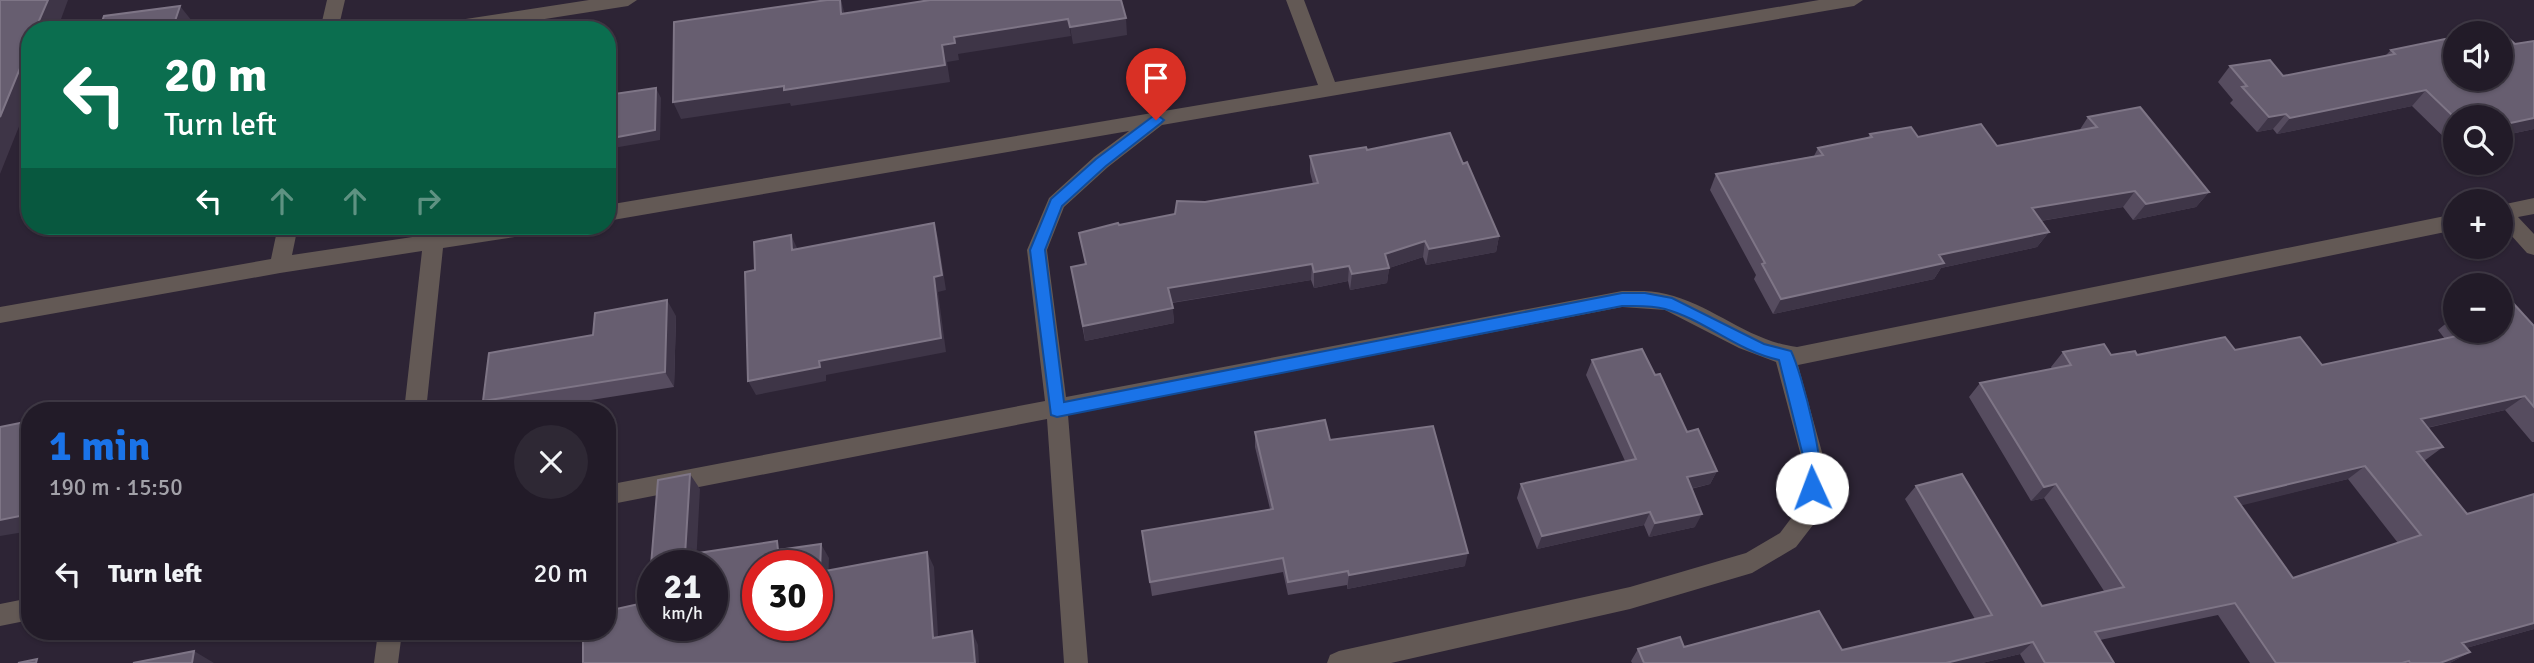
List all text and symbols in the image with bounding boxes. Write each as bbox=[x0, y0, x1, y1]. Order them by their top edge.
map controls bbox=[2443, 21, 2513, 343]
button: sound bbox=[2443, 21, 2513, 91]
text: 20 m bbox=[164, 45, 267, 105]
pin bbox=[1126, 48, 1186, 120]
icon: left bbox=[49, 49, 140, 140]
icon: arrive bbox=[1137, 59, 1175, 97]
text: Turn left bbox=[164, 105, 277, 144]
button: search bbox=[2443, 105, 2513, 175]
icon: left bbox=[190, 182, 228, 220]
icon: ahead bbox=[263, 182, 301, 220]
icon: ahead bbox=[336, 182, 374, 220]
icon: right bbox=[409, 182, 447, 220]
button: + bbox=[2443, 189, 2513, 259]
button: − bbox=[2443, 273, 2513, 343]
text: 1 min bbox=[49, 421, 150, 472]
button: close bbox=[514, 425, 588, 499]
position arrow bbox=[1775, 451, 1849, 525]
text: 190 m · 15:50 bbox=[49, 473, 183, 502]
speed limit sign: 30 bbox=[742, 550, 833, 641]
icon: left bbox=[49, 555, 87, 593]
text: Turn left bbox=[108, 558, 202, 590]
text: 20 m bbox=[533, 558, 588, 590]
text: 21 bbox=[664, 565, 701, 608]
text: km/h bbox=[662, 602, 703, 624]

